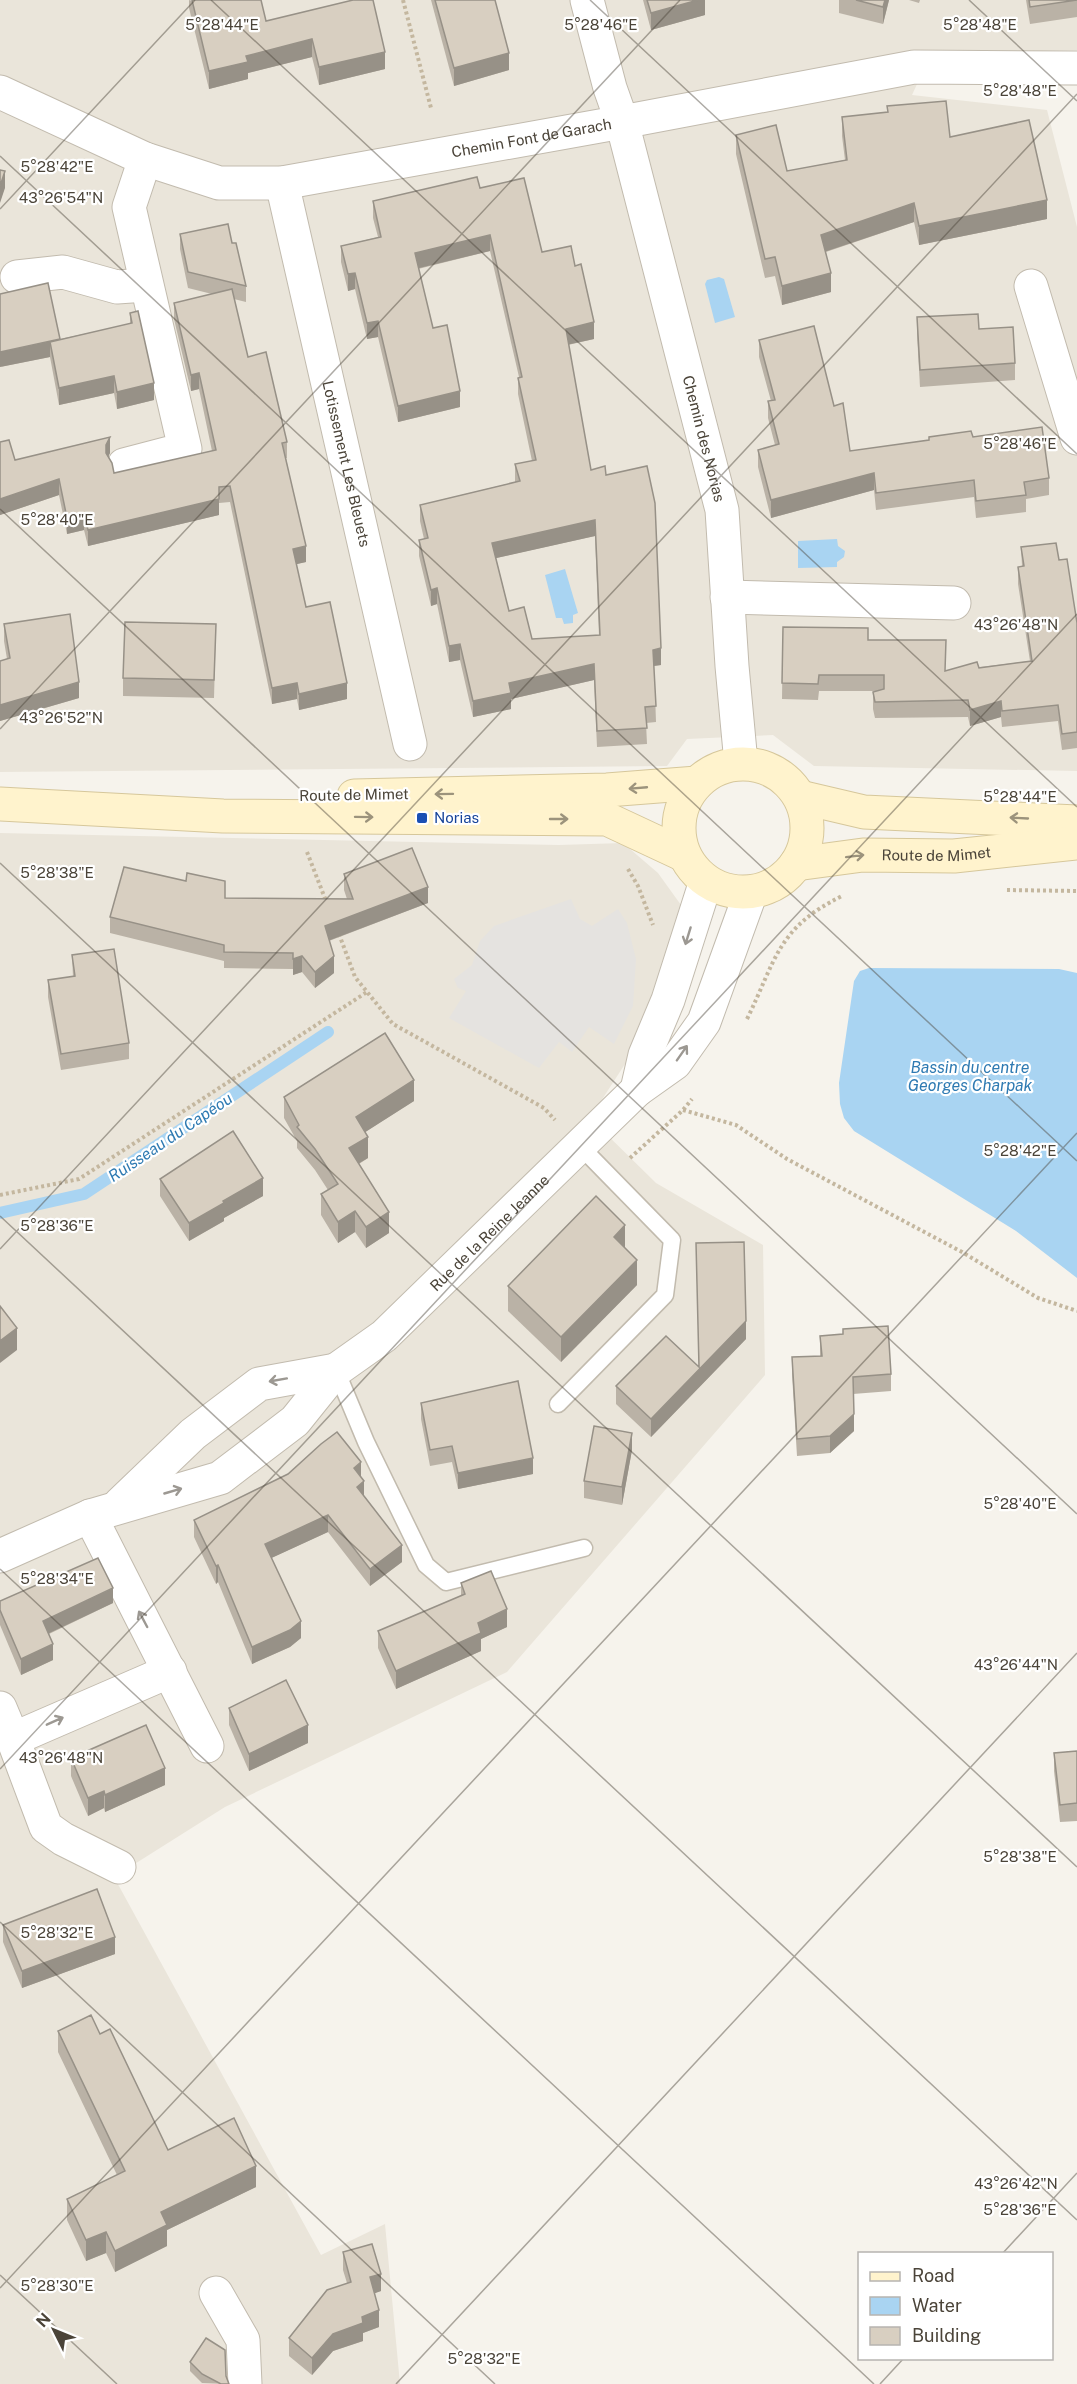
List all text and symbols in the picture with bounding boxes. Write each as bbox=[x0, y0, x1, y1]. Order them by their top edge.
text: 5°28'44"E bbox=[185, 16, 259, 33]
text: 5°28'46"E bbox=[564, 16, 638, 33]
text: 5°28'48"E bbox=[943, 16, 1017, 33]
text: 5°28'48"E bbox=[983, 82, 1057, 99]
street label: Chemin Font de Garach bbox=[450, 115, 613, 160]
text: 5°28'42"E bbox=[21, 158, 93, 175]
text: 43°26'54"N bbox=[19, 189, 103, 206]
street label: Chemin des Norias bbox=[680, 373, 729, 504]
street label: Lotissement Les Bleuets bbox=[319, 379, 374, 548]
text: 5°28'46"E bbox=[983, 435, 1057, 452]
text: 5°28'40"E bbox=[20, 511, 94, 528]
text: 43°26'48"N bbox=[974, 616, 1058, 633]
text: 43°26'52"N bbox=[19, 709, 103, 726]
one-way arrow bbox=[629, 783, 649, 794]
street label: Route de Mimet bbox=[299, 785, 409, 804]
one-way arrow bbox=[434, 788, 454, 800]
text: 5°28'44"E bbox=[983, 788, 1057, 805]
place label: Norias bbox=[434, 809, 479, 826]
one-way arrow bbox=[353, 811, 373, 823]
marker: Norias bbox=[415, 811, 429, 825]
one-way arrow bbox=[548, 813, 568, 825]
one-way arrow bbox=[1009, 813, 1029, 824]
street label: Route de Mimet bbox=[881, 843, 992, 864]
one-way arrow bbox=[844, 850, 864, 861]
text: 5°28'38"E bbox=[20, 864, 94, 881]
one-way arrow bbox=[682, 926, 693, 945]
one-way arrow bbox=[676, 1046, 688, 1062]
water label: Bassin du centre Georges Charpak bbox=[908, 1058, 1033, 1095]
water label: Ruisseau du Capéou bbox=[105, 1089, 236, 1186]
text: 5°28'42"E bbox=[984, 1142, 1056, 1159]
street label: Rue de la Reine Jeanne bbox=[426, 1171, 553, 1294]
text: 5°28'36"E bbox=[20, 1217, 94, 1234]
one-way arrow bbox=[269, 1375, 289, 1386]
one-way arrow bbox=[163, 1485, 182, 1497]
text: 5°28'40"E bbox=[983, 1495, 1057, 1512]
text: 5°28'34"E bbox=[20, 1570, 94, 1587]
one-way arrow bbox=[137, 1611, 149, 1628]
text: 43°26'44"N bbox=[974, 1656, 1058, 1673]
one-way arrow bbox=[45, 1715, 63, 1726]
text: 43°26'48"N bbox=[19, 1749, 103, 1766]
text: 5°28'38"E bbox=[983, 1848, 1057, 1865]
text: 5°28'32"E bbox=[20, 1924, 94, 1941]
text: 43°26'42"N bbox=[974, 2175, 1058, 2192]
text: 5°28'36"E bbox=[983, 2201, 1057, 2218]
legend bbox=[858, 2252, 1053, 2360]
text: Road bbox=[912, 2265, 955, 2286]
text: 5°28'30"E bbox=[20, 2277, 94, 2294]
text: Water bbox=[912, 2295, 962, 2316]
north arrow bbox=[24, 2300, 84, 2360]
text: N bbox=[32, 2309, 55, 2331]
text: Building bbox=[912, 2325, 981, 2346]
text: 5°28'32"E bbox=[447, 2350, 521, 2367]

